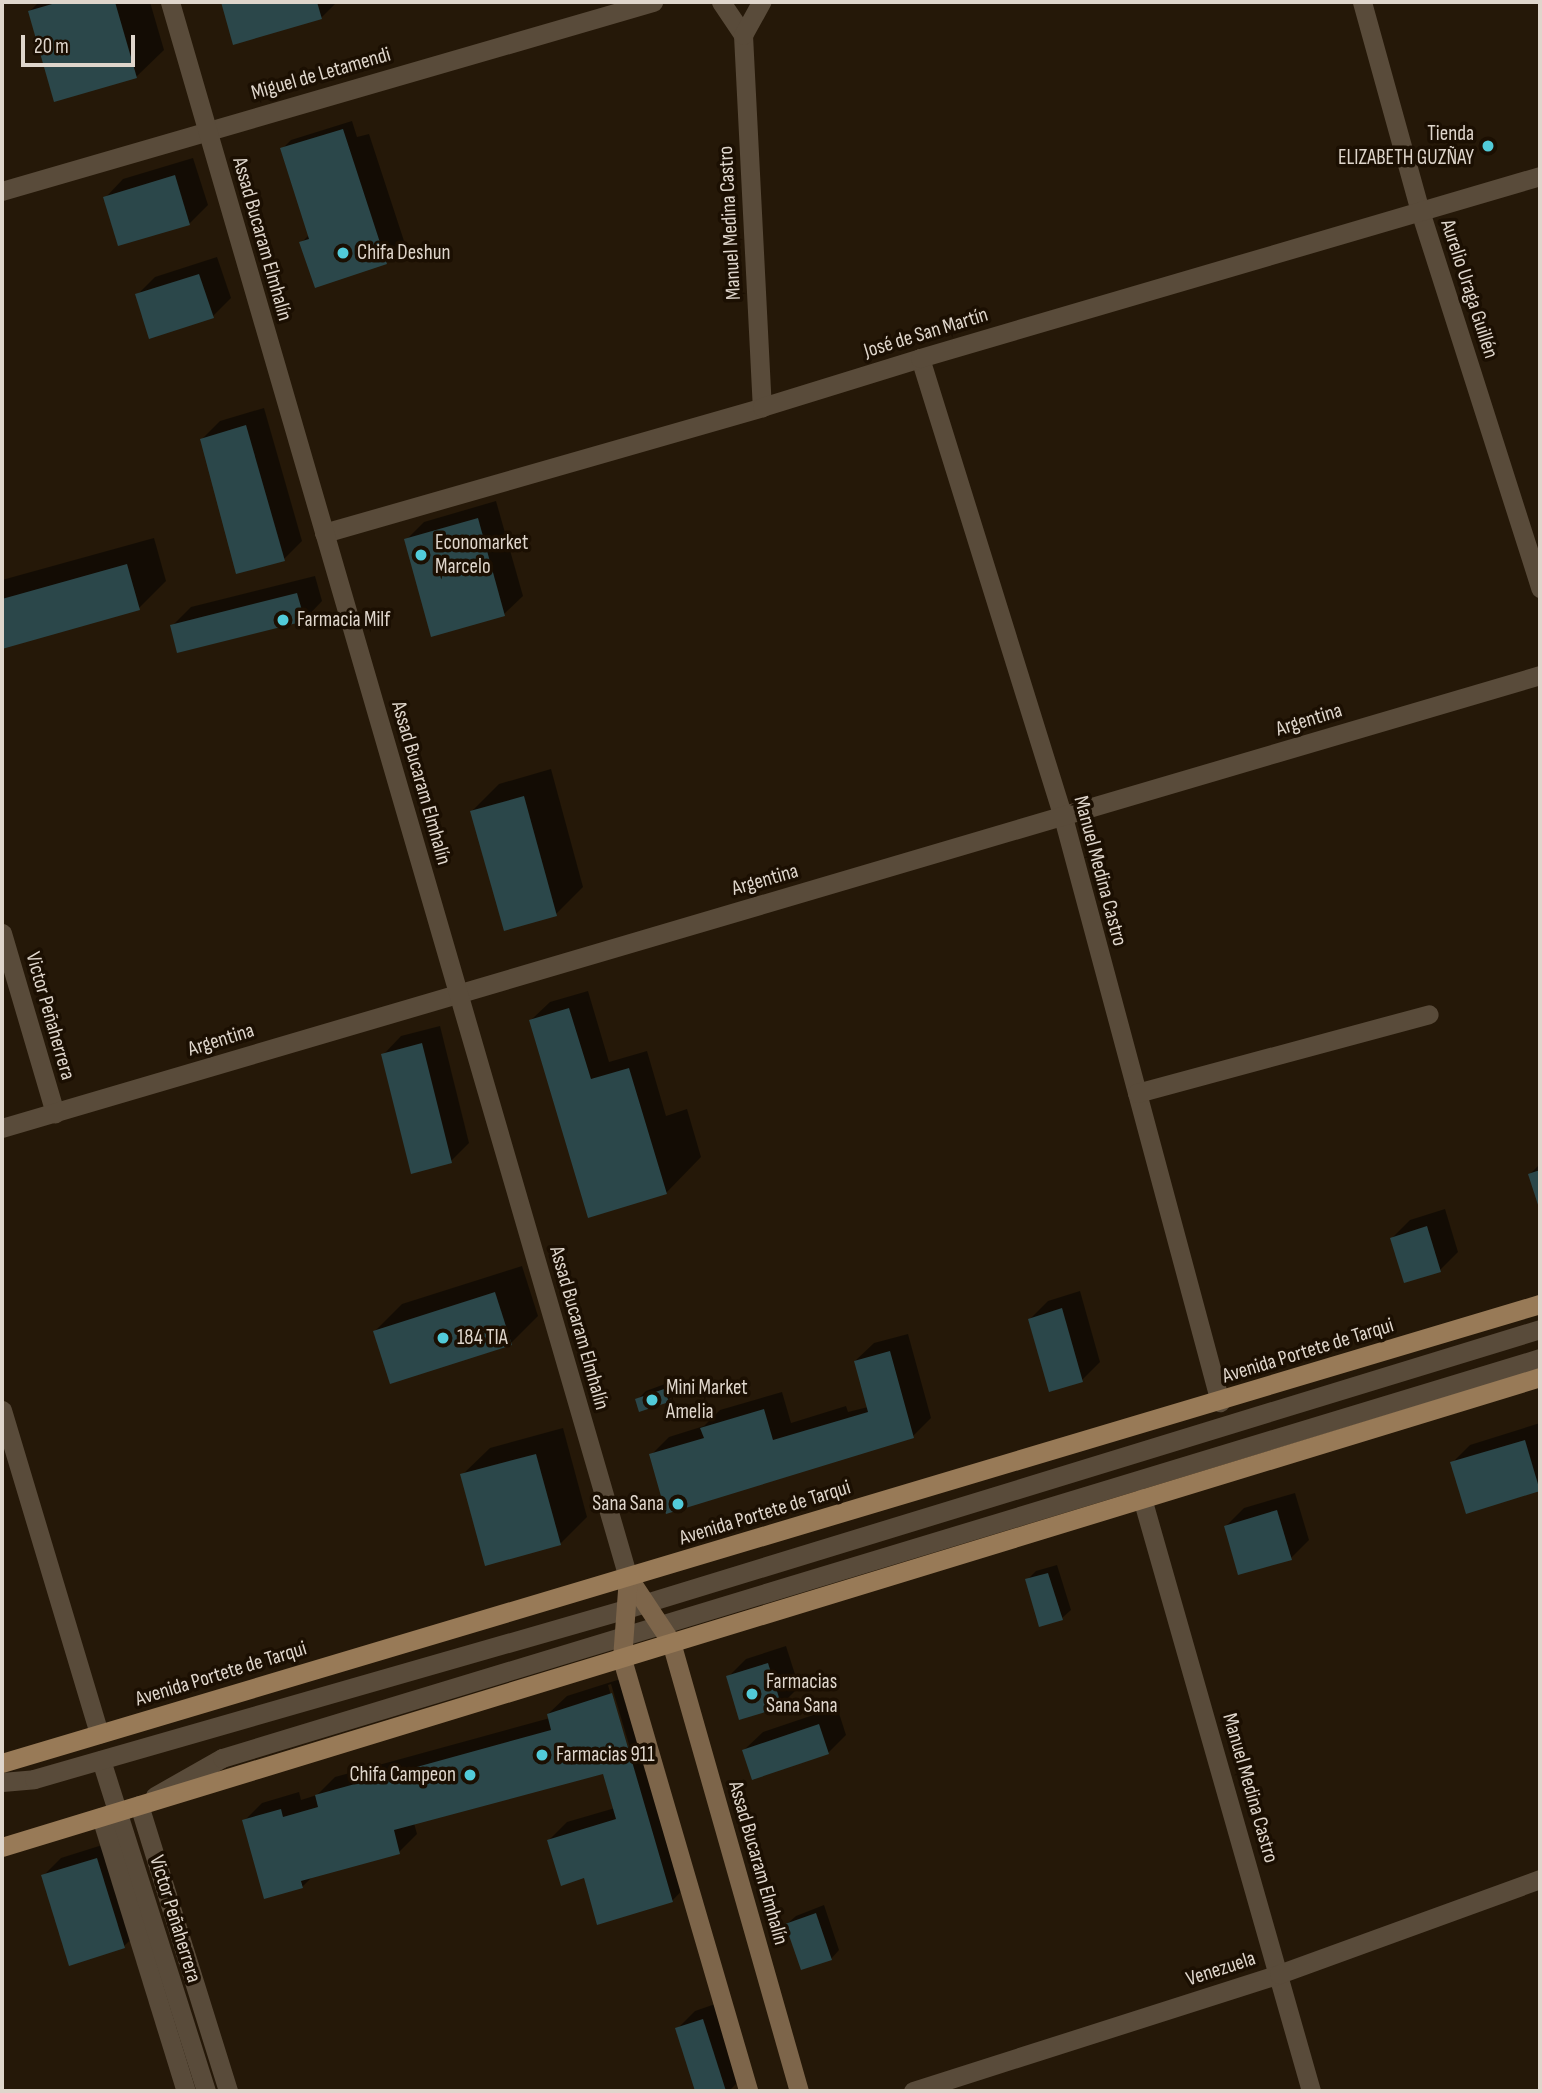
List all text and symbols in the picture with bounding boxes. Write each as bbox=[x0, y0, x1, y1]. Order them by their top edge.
scale bar bbox=[24, 21, 138, 65]
text: 20 m bbox=[34, 34, 69, 59]
street label: Miguel de Letamendi bbox=[248, 42, 394, 106]
place label: Tienda ELIZABETH GUZÑAY bbox=[1338, 121, 1474, 171]
marker: Tienda ELIZABETH GUZÑAY bbox=[1480, 138, 1496, 154]
street label: Manuel Medina Castro bbox=[713, 145, 747, 301]
street label: Assad Bucaram Elmhalín bbox=[227, 154, 297, 324]
street label: Aurelio Uraga Guillén bbox=[1435, 216, 1503, 362]
place label: Chifa Deshun bbox=[357, 240, 450, 266]
marker: Chifa Deshun bbox=[335, 245, 351, 261]
street label: José de San Martín bbox=[861, 302, 991, 364]
place label: Economarket Marcelo bbox=[435, 530, 528, 580]
marker: Economarket Marcelo bbox=[413, 547, 429, 563]
place label: Farmacia Milf bbox=[297, 607, 390, 633]
marker: Farmacia Milf bbox=[275, 612, 291, 628]
street label: Assad Bucaram Elmhalín bbox=[386, 698, 456, 868]
street label: Argentina bbox=[1273, 698, 1345, 742]
street label: Manuel Medina Castro bbox=[1068, 793, 1132, 949]
street label: Argentina bbox=[729, 859, 801, 901]
street label: Victor Peñaherrera bbox=[20, 949, 80, 1083]
street label: Argentina bbox=[185, 1018, 257, 1062]
street label: Assad Bucaram Elmhalín bbox=[544, 1243, 614, 1413]
street label: Avenida Portete de Tarqui bbox=[1219, 1313, 1397, 1389]
place label: 184 TIA bbox=[457, 1325, 508, 1351]
marker: 184 TIA bbox=[435, 1330, 451, 1346]
place label: Mini Market Amelia bbox=[666, 1375, 748, 1425]
marker: Mini Market Amelia bbox=[644, 1392, 660, 1408]
street label: Avenida Portete de Tarqui bbox=[676, 1475, 854, 1551]
place label: Sana Sana bbox=[592, 1491, 664, 1517]
marker: Sana Sana bbox=[670, 1496, 686, 1512]
street label: Avenida Portete de Tarqui bbox=[132, 1636, 310, 1712]
place label: Farmacias Sana Sana bbox=[766, 1669, 838, 1719]
marker: Farmacias Sana Sana bbox=[744, 1686, 760, 1702]
street label: Manuel Medina Castro bbox=[1217, 1710, 1283, 1866]
place label: Farmacias 911 bbox=[556, 1742, 655, 1768]
marker: Farmacias 911 bbox=[534, 1747, 550, 1763]
place label: Chifa Campeon bbox=[349, 1762, 456, 1788]
marker: Chifa Campeon bbox=[462, 1767, 478, 1783]
street label: Assad Bucaram Elmhalín bbox=[723, 1778, 793, 1948]
street label: Victor Peñaherrera bbox=[144, 1852, 206, 1986]
street label: Venezuela bbox=[1183, 1946, 1259, 1992]

